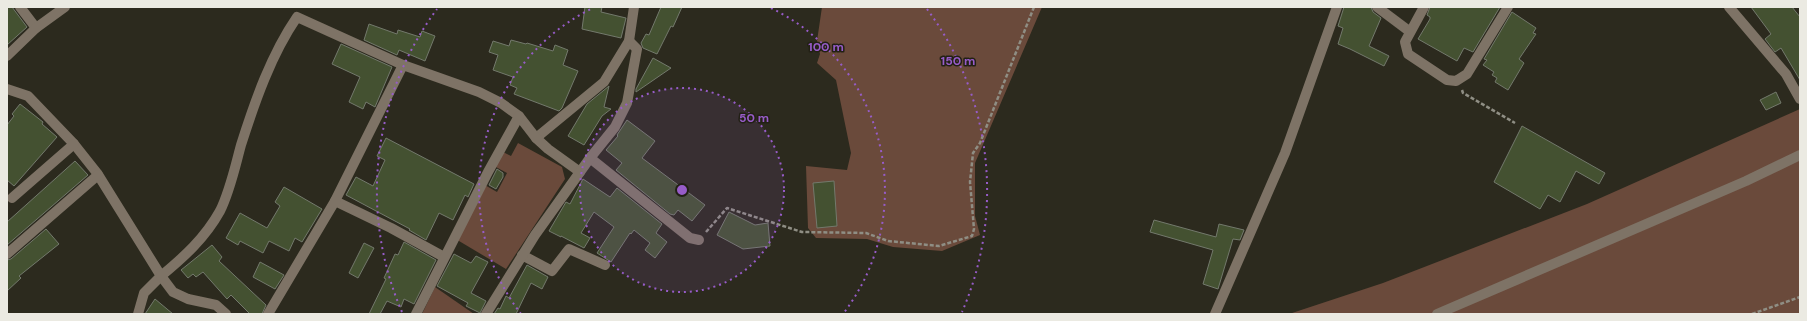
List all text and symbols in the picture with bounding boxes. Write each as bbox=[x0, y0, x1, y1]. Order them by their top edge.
text: 100 m bbox=[808, 39, 844, 55]
text: 150 m bbox=[941, 53, 975, 69]
text: 50 m bbox=[739, 110, 769, 126]
centre of rings bbox=[675, 183, 689, 197]

